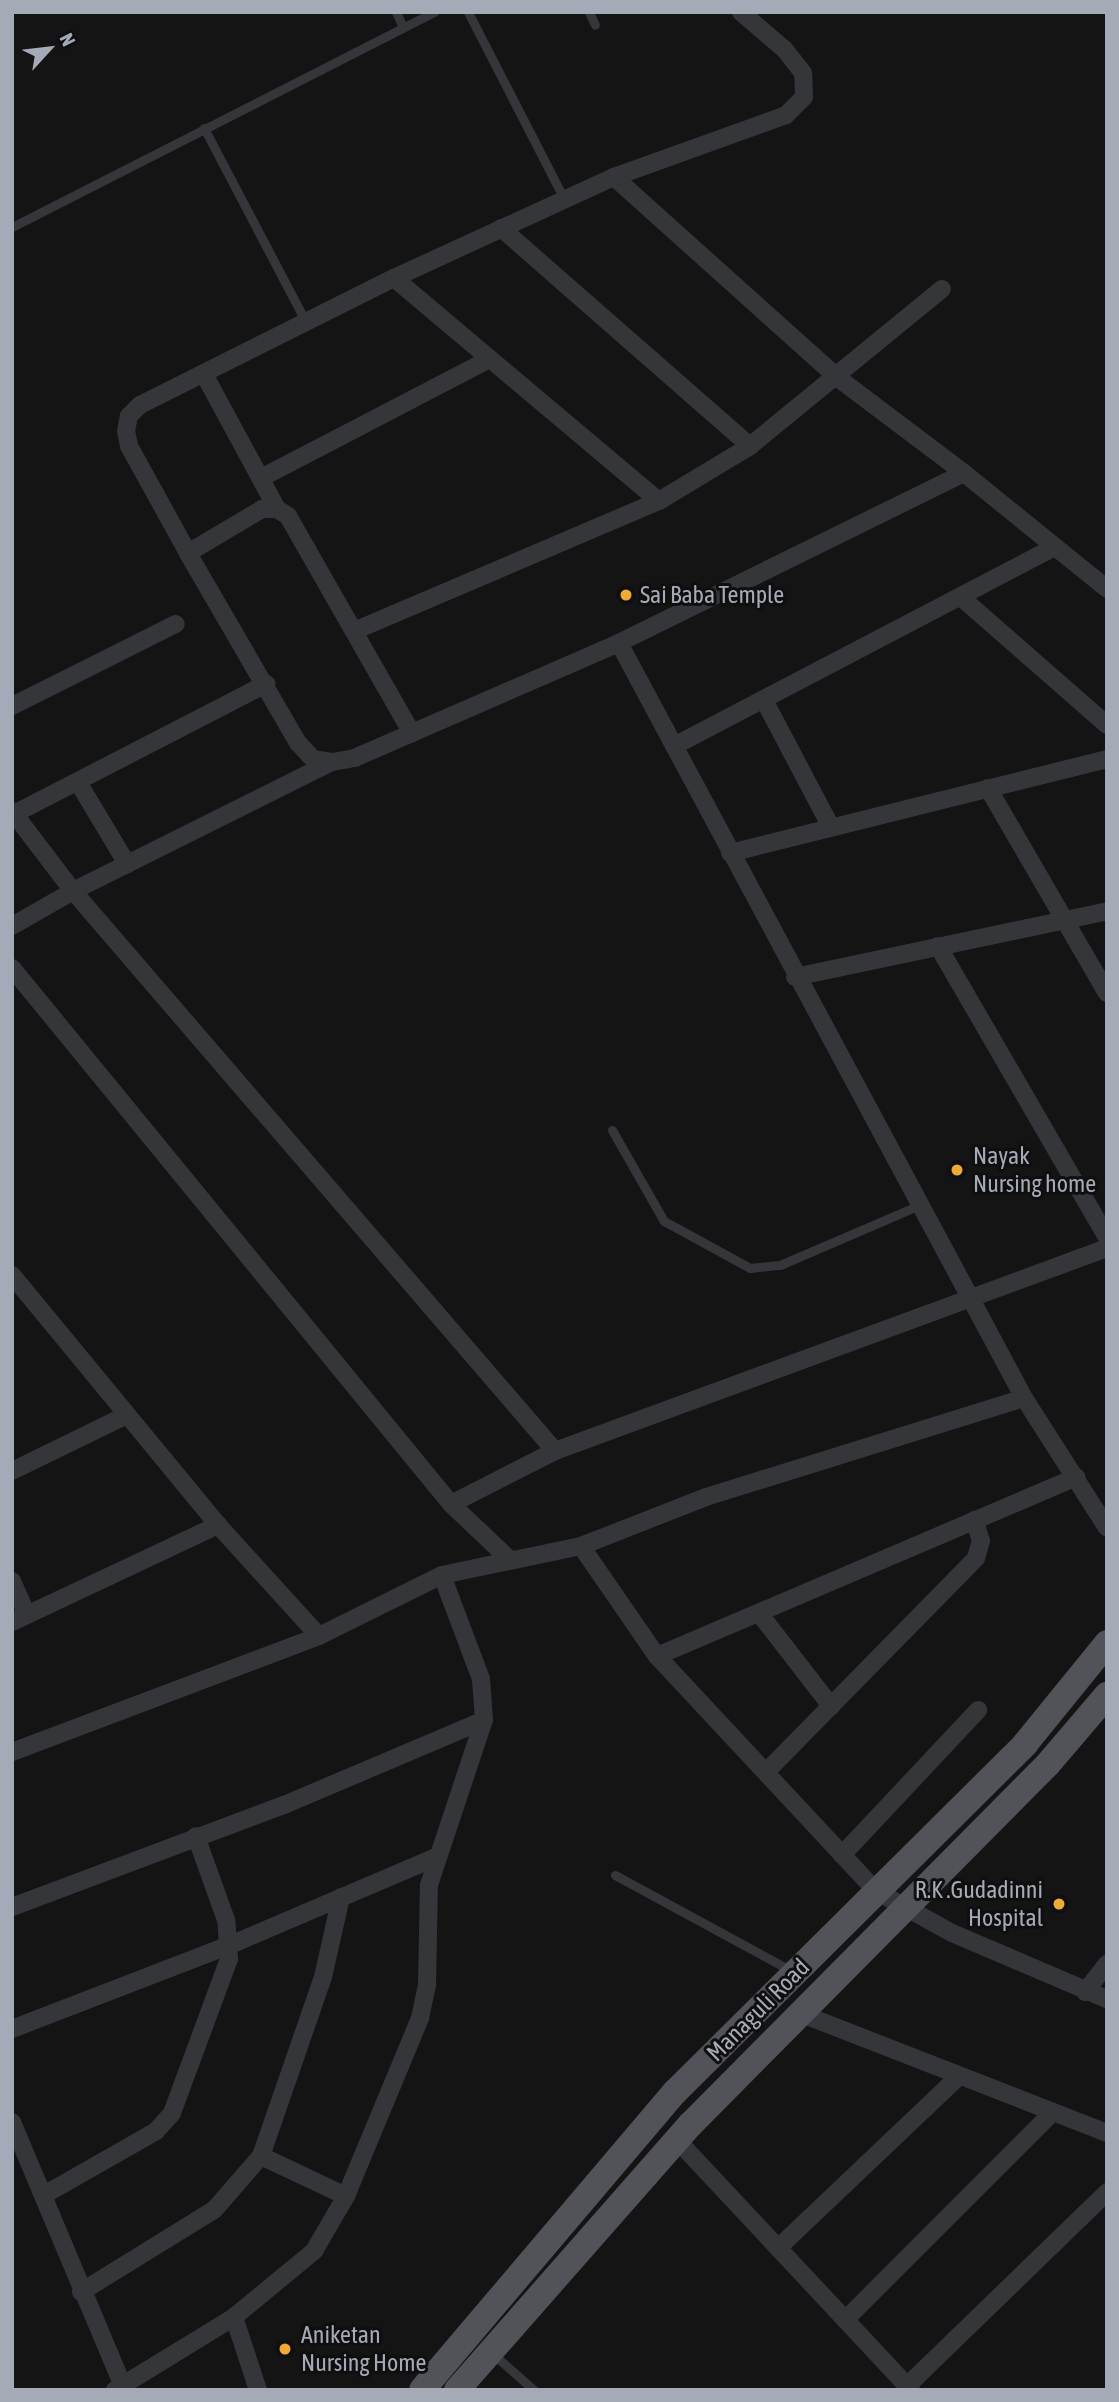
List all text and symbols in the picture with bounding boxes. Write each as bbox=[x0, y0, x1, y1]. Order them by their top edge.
north arrow bbox=[14, 14, 84, 84]
text: N bbox=[55, 29, 80, 49]
place label: Sai Baba Temple bbox=[640, 581, 784, 609]
marker: Sai Baba Temple bbox=[618, 587, 634, 603]
place label: Nayak Nursing home bbox=[973, 1142, 1096, 1198]
marker: Nayak Nursing home bbox=[947, 1160, 967, 1180]
place label: R.K .Gudadinni Hospital bbox=[915, 1876, 1043, 1932]
marker: R.K .Gudadinni Hospital bbox=[1049, 1894, 1069, 1914]
street label: Managuli Road bbox=[701, 1953, 815, 2067]
place label: Aniketan Nursing Home bbox=[301, 2321, 426, 2377]
marker: Aniketan Nursing Home bbox=[275, 2339, 295, 2359]

